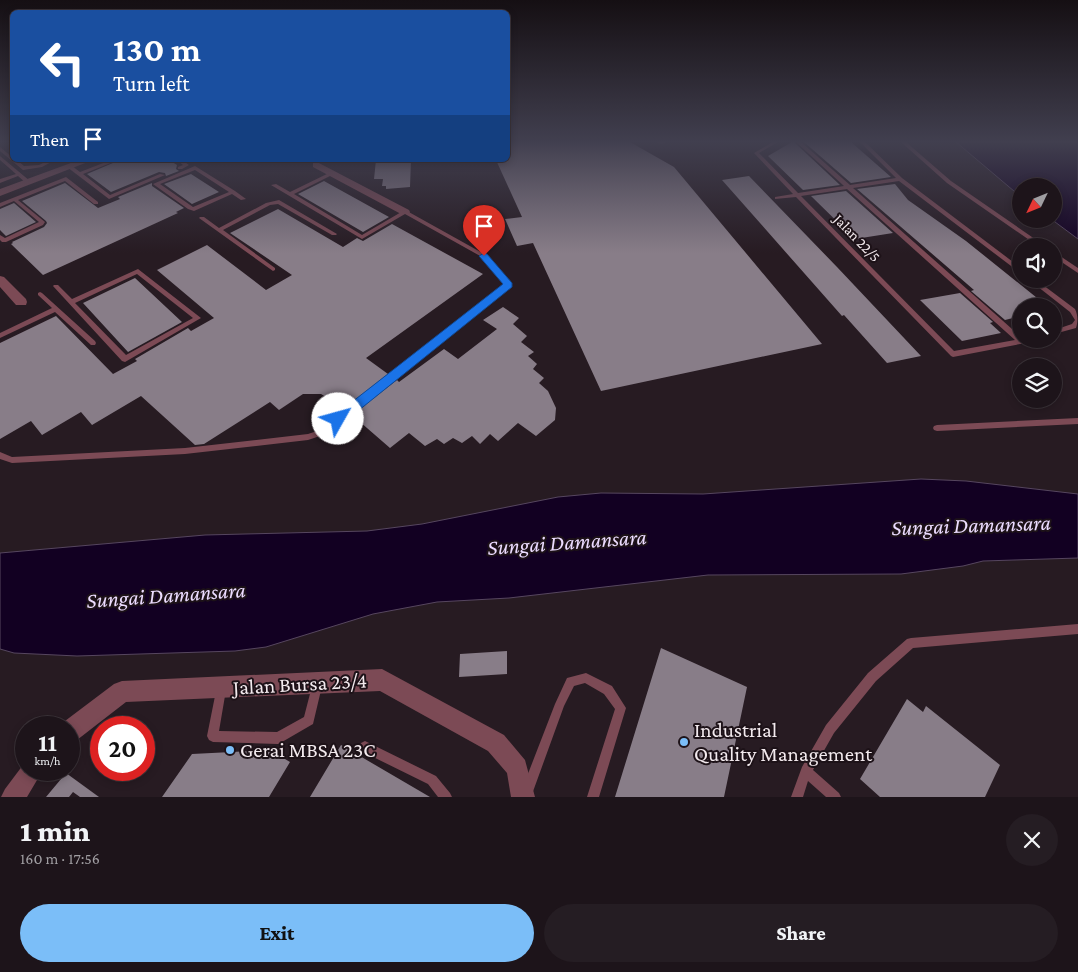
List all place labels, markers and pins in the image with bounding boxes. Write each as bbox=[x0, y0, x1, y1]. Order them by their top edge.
pin bbox=[463, 205, 505, 256]
place label: Industrial Quality Management bbox=[694, 718, 873, 766]
marker: Industrial Quality Management bbox=[678, 736, 690, 748]
place label: Gerai MBSA 23C bbox=[240, 738, 376, 762]
marker: Gerai MBSA 23C bbox=[224, 744, 236, 756]

